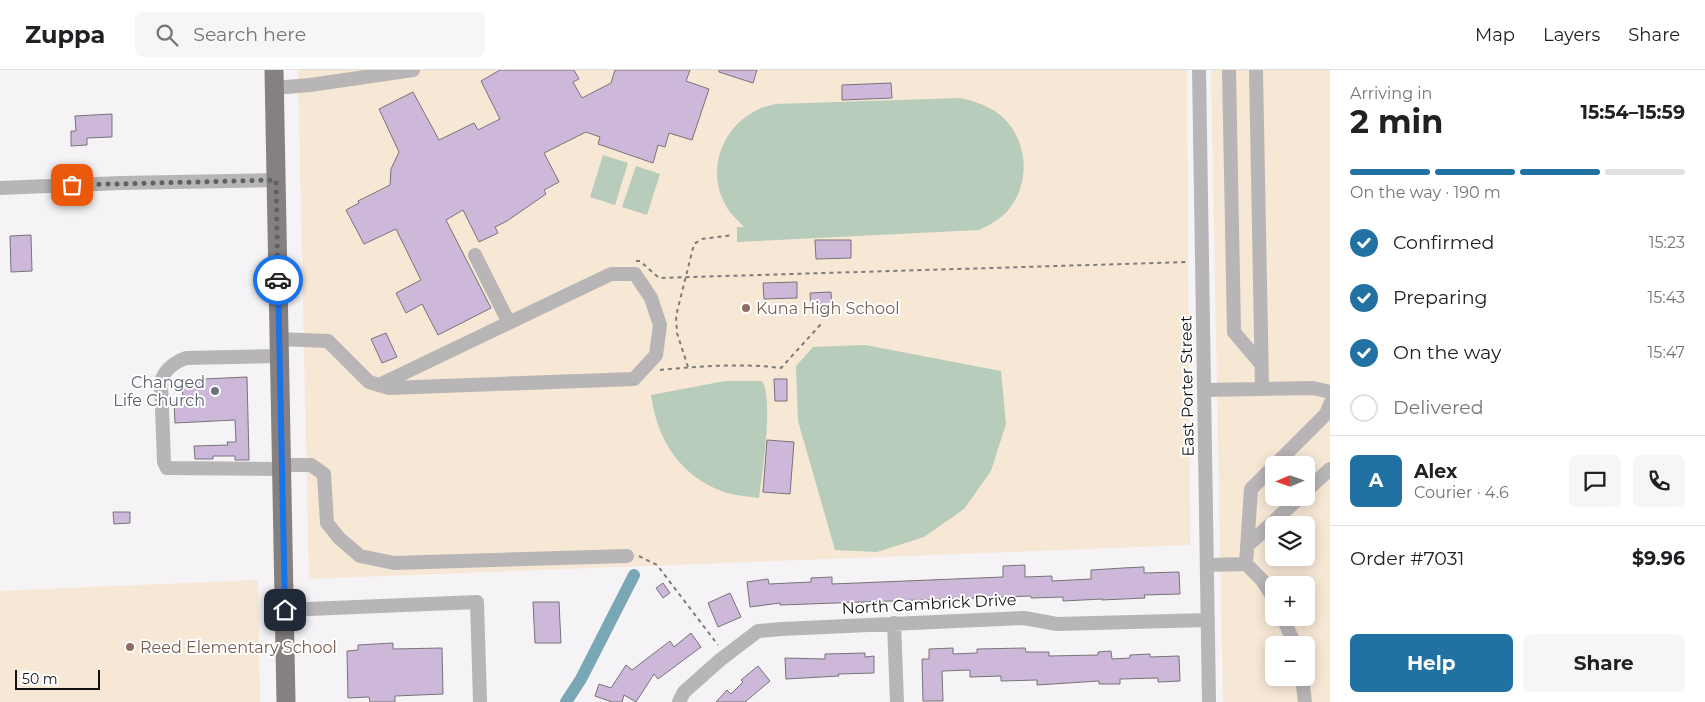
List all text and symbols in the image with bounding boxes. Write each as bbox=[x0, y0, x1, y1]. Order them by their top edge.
search box bbox=[135, 12, 485, 57]
text: Zuppa bbox=[25, 20, 105, 49]
icon: search bbox=[153, 21, 181, 49]
text: Search here bbox=[193, 23, 306, 46]
text: Map bbox=[1475, 24, 1515, 46]
text: Layers bbox=[1543, 24, 1600, 46]
text: Share bbox=[1628, 24, 1680, 46]
text: Arriving in bbox=[1350, 84, 1432, 103]
text: 15:54–15:59 bbox=[1580, 101, 1685, 124]
text: 2 min bbox=[1350, 102, 1443, 141]
pin bbox=[51, 164, 93, 206]
icon: bag bbox=[58, 171, 86, 199]
text: On the way · 190 m bbox=[1350, 183, 1501, 202]
icon: check bbox=[1350, 229, 1378, 257]
text: Confirmed bbox=[1393, 231, 1494, 254]
text: 15:23 bbox=[1649, 233, 1685, 252]
courier bbox=[253, 255, 303, 305]
icon: car bbox=[264, 266, 292, 294]
icon: check bbox=[1350, 284, 1378, 312]
text: Preparing bbox=[1393, 286, 1488, 309]
text: 15:43 bbox=[1647, 288, 1685, 307]
place label: Kuna High School bbox=[756, 299, 899, 318]
marker: Kuna High School bbox=[740, 302, 752, 314]
street label: East Porter Street bbox=[1176, 315, 1198, 457]
icon: check bbox=[1350, 339, 1378, 367]
text: On the way bbox=[1393, 341, 1501, 364]
text: 15:47 bbox=[1648, 343, 1685, 362]
place label: Changed Life Church bbox=[113, 373, 205, 410]
marker: Changed Life Church bbox=[209, 385, 221, 397]
text: Delivered bbox=[1393, 396, 1484, 419]
button: chat bbox=[1569, 455, 1621, 507]
button: phone bbox=[1633, 455, 1685, 507]
north arrow bbox=[1265, 456, 1315, 506]
map controls bbox=[1265, 456, 1315, 686]
text: Alex bbox=[1414, 460, 1457, 483]
text: A bbox=[1369, 469, 1383, 492]
text: Courier · 4.6 bbox=[1414, 483, 1509, 502]
button: layers bbox=[1265, 516, 1315, 566]
text: Order #7031 bbox=[1350, 547, 1464, 570]
text: $9.96 bbox=[1632, 547, 1685, 570]
button: + bbox=[1265, 576, 1315, 626]
pin bbox=[264, 589, 306, 631]
street label: North Cambrick Drive bbox=[841, 590, 1017, 618]
icon: home bbox=[271, 596, 299, 624]
button: Help bbox=[1350, 634, 1513, 692]
button: Share bbox=[1523, 634, 1685, 692]
button: − bbox=[1265, 636, 1315, 686]
place label: Reed Elementary School bbox=[140, 638, 337, 657]
marker: Reed Elementary School bbox=[124, 641, 136, 653]
scale bar bbox=[15, 667, 100, 690]
text: 50 m bbox=[22, 670, 58, 688]

